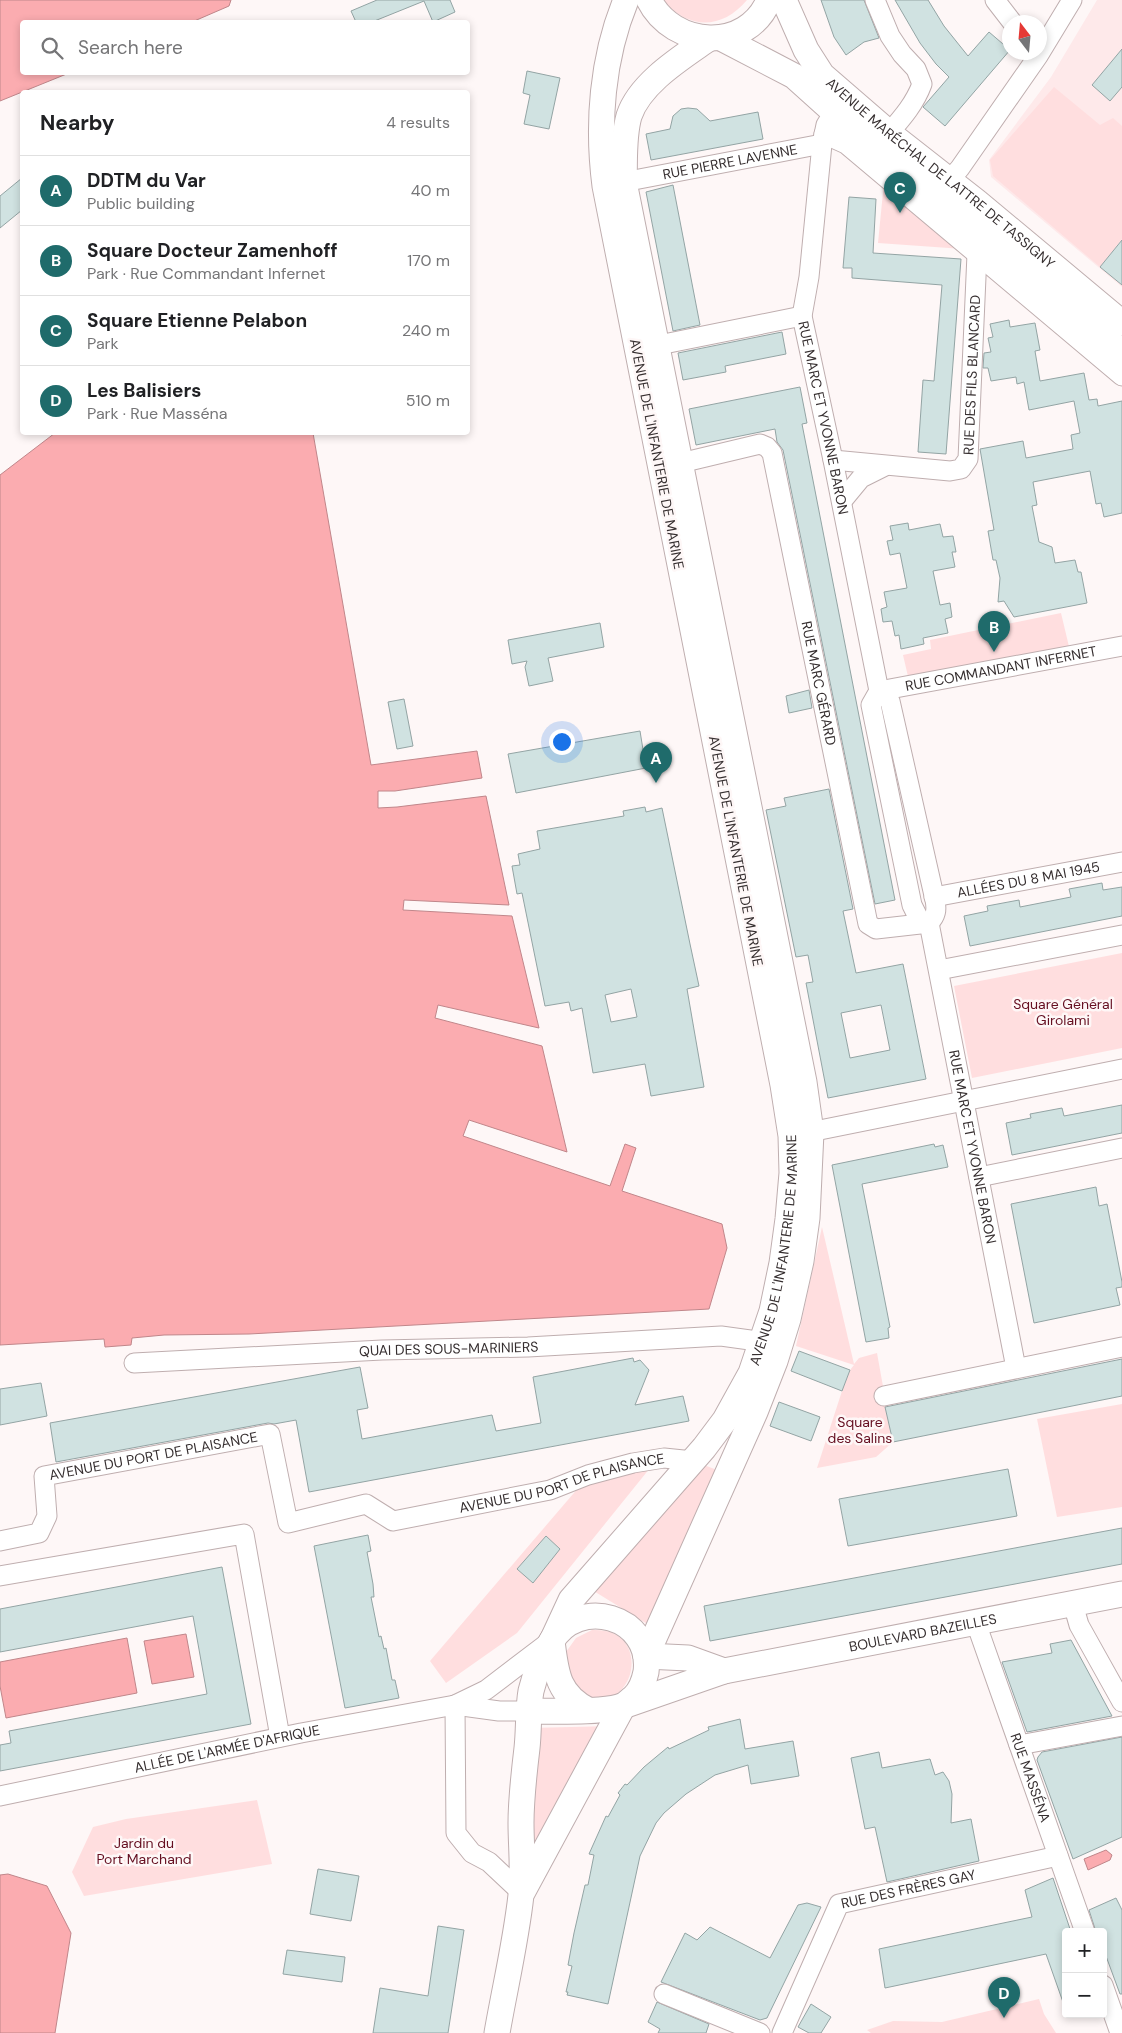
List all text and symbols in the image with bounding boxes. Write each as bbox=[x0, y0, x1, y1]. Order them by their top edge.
north arrow bbox=[1002, 15, 1047, 60]
search box bbox=[20, 20, 470, 75]
icon: search bbox=[38, 34, 66, 62]
text: Search here bbox=[78, 35, 183, 60]
street label: AVENUE MARÉCHAL DE LATTRE DE TASSIGNY bbox=[823, 72, 1057, 272]
text: Nearby bbox=[40, 109, 114, 137]
text: 4 results bbox=[386, 112, 450, 133]
street label: RUE PIERRE LAVENNE bbox=[661, 140, 799, 183]
text: DDTM du Var bbox=[87, 168, 206, 193]
pin: C bbox=[884, 172, 916, 213]
text: A bbox=[50, 180, 62, 201]
text: 40 m bbox=[411, 180, 450, 201]
text: Public building bbox=[87, 193, 195, 214]
text: Square Docteur Zamenhoff bbox=[87, 238, 338, 263]
text: B bbox=[51, 250, 61, 271]
text: 170 m bbox=[407, 250, 450, 271]
text: Park · Rue Commandant Infernet bbox=[87, 263, 325, 284]
street label: RUE DES FILS BLANCARD bbox=[959, 295, 984, 455]
text: Square Etienne Pelabon bbox=[87, 308, 307, 333]
street label: RUE MARC ET YVONNE BARON bbox=[794, 319, 853, 516]
text: C bbox=[50, 320, 62, 341]
text: 240 m bbox=[402, 320, 450, 341]
text: Park bbox=[87, 333, 119, 354]
street label: AVENUE DE L'INFANTERIE DE MARINE bbox=[626, 337, 688, 571]
text: Les Balisiers bbox=[87, 378, 201, 403]
text: D bbox=[50, 390, 62, 411]
text: 510 m bbox=[406, 390, 450, 411]
text: Park · Rue Masséna bbox=[87, 403, 228, 424]
pin: B bbox=[978, 611, 1010, 652]
street label: RUE MARC GÉRARD bbox=[797, 619, 840, 747]
street label: RUE COMMANDANT INFERNET bbox=[904, 642, 1098, 695]
your location bbox=[549, 729, 575, 755]
street label: AVENUE DE L'INFANTERIE DE MARINE bbox=[705, 734, 767, 968]
pin: A bbox=[640, 742, 672, 783]
street label: ALLÉES DU 8 MAI 1945 bbox=[956, 857, 1101, 902]
park label: Square Général Girolami bbox=[1013, 995, 1113, 1029]
street label: RUE MARC ET YVONNE BARON bbox=[945, 1048, 1001, 1245]
street label: AVENUE DE L'INFANTERIE DE MARINE bbox=[745, 1134, 801, 1368]
street label: QUAI DES SOUS-MARINIERS bbox=[359, 1337, 539, 1360]
park label: Square des Salins bbox=[828, 1413, 892, 1447]
street label: AVENUE DU PORT DE PLAISANCE bbox=[48, 1427, 259, 1484]
street label: AVENUE DU PORT DE PLAISANCE bbox=[458, 1449, 666, 1517]
street label: BOULEVARD BAZEILLES bbox=[847, 1609, 998, 1656]
street label: ALLÉE DE L'ARMÉE D'AFRIQUE bbox=[133, 1721, 321, 1777]
street label: RUE MASSÉNA bbox=[1007, 1731, 1055, 1825]
park label: Jardin du Port Marchand bbox=[96, 1834, 192, 1868]
street label: RUE DES FRÈRES GAY bbox=[839, 1865, 977, 1912]
map controls bbox=[1062, 1928, 1107, 2018]
button: + bbox=[1062, 1928, 1107, 1973]
button: − bbox=[1062, 1973, 1107, 2018]
pin: D bbox=[988, 1977, 1020, 2018]

